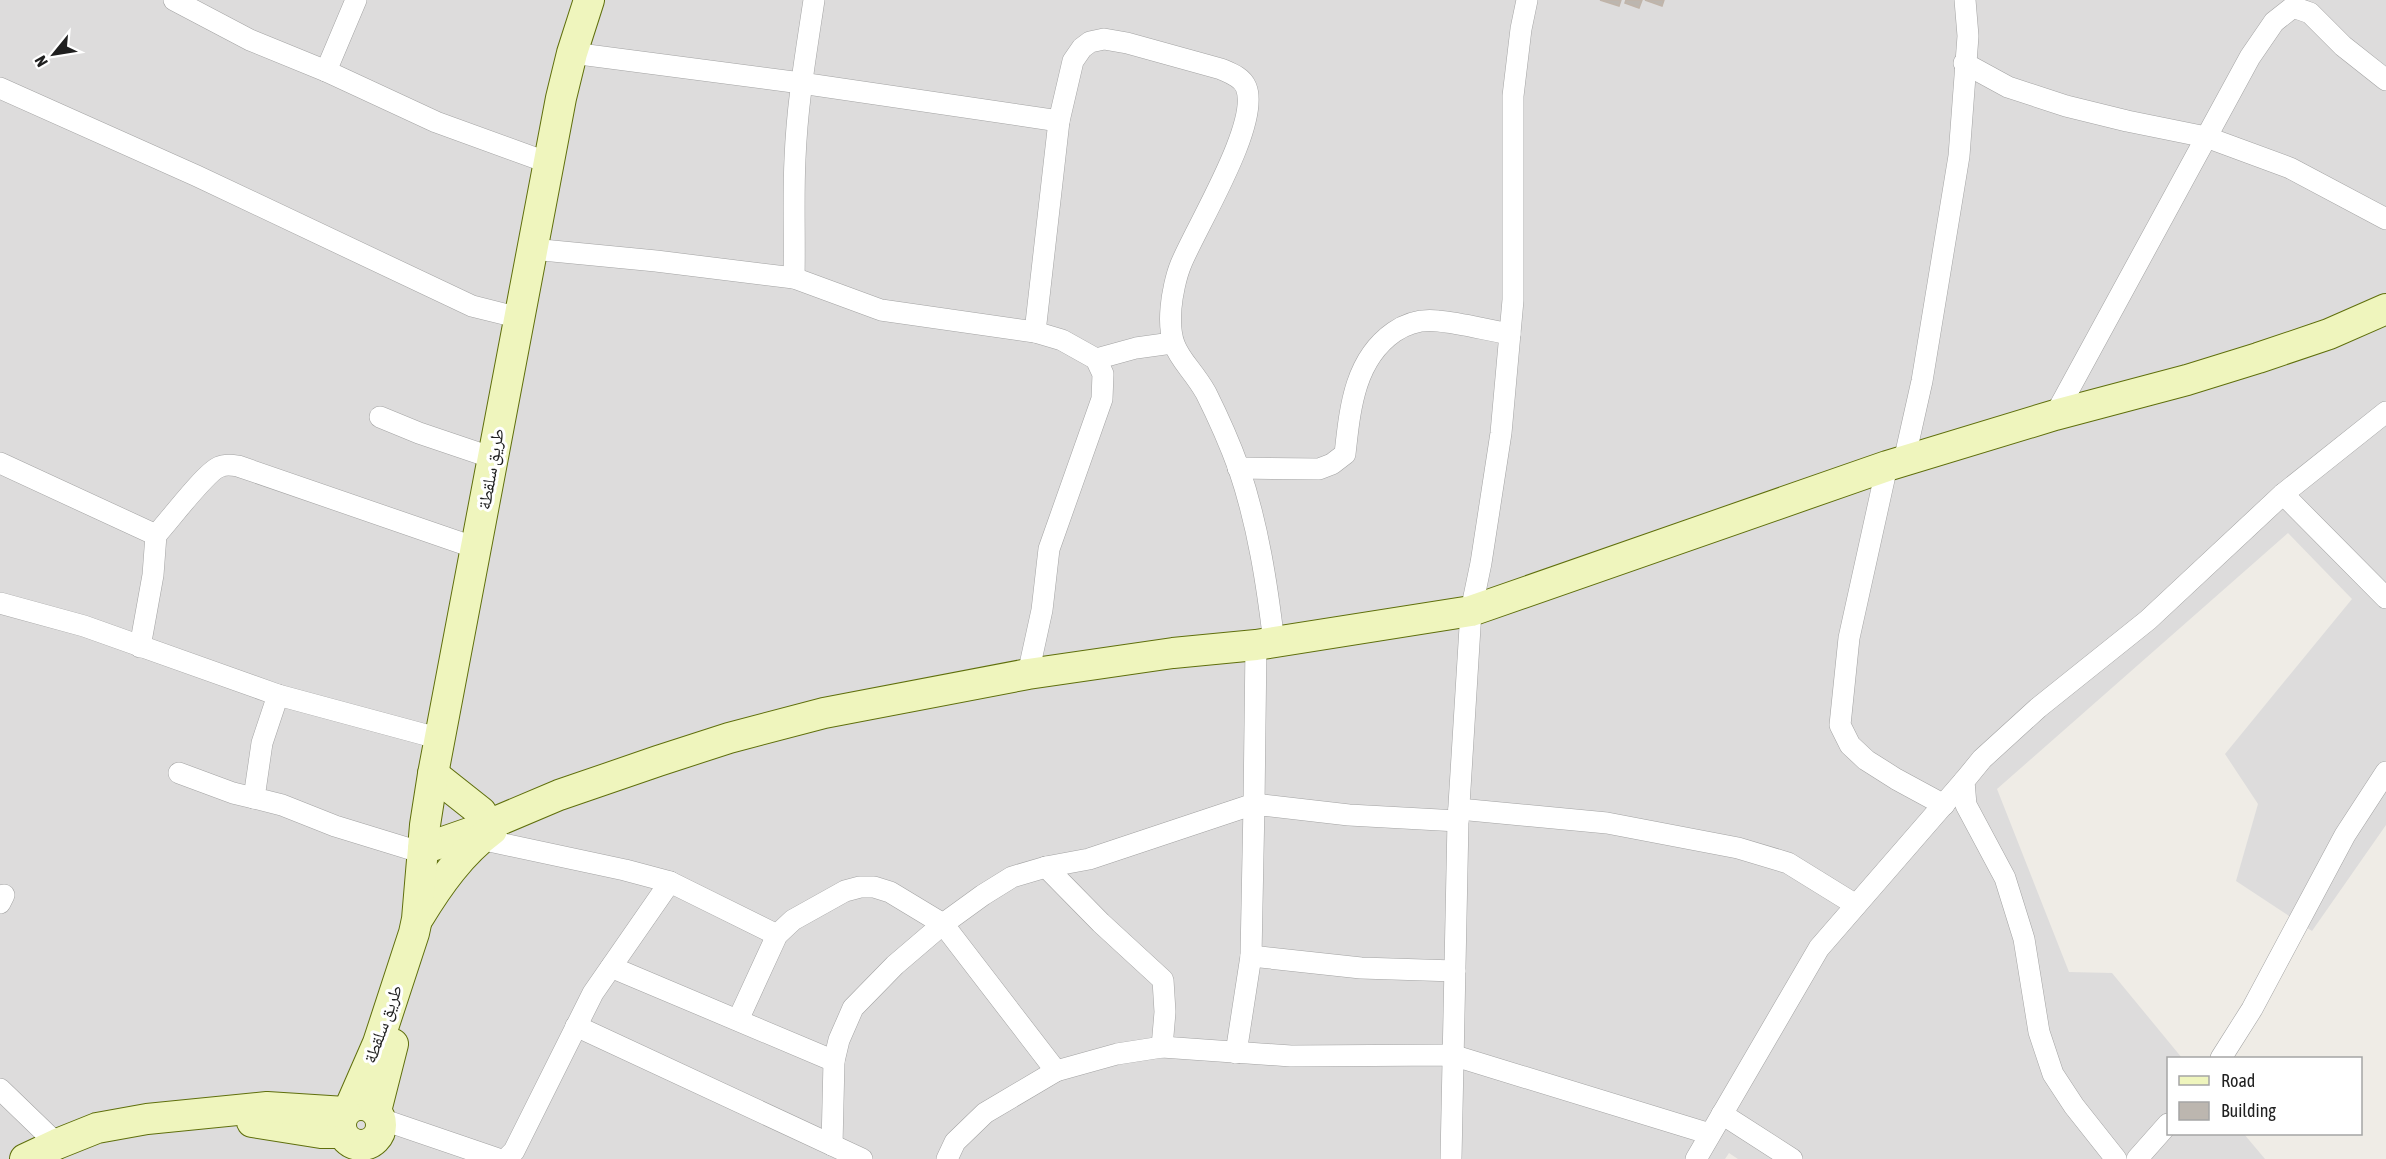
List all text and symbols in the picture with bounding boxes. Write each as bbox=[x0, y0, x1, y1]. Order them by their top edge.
north arrow bbox=[24, 24, 84, 84]
text: N bbox=[31, 53, 51, 70]
street label: طريق سلقطة bbox=[473, 427, 509, 511]
street label: طريق سلقطة bbox=[359, 982, 407, 1066]
legend bbox=[2167, 1057, 2362, 1135]
text: Road bbox=[2221, 1070, 2255, 1091]
text: Building bbox=[2221, 1100, 2276, 1121]

